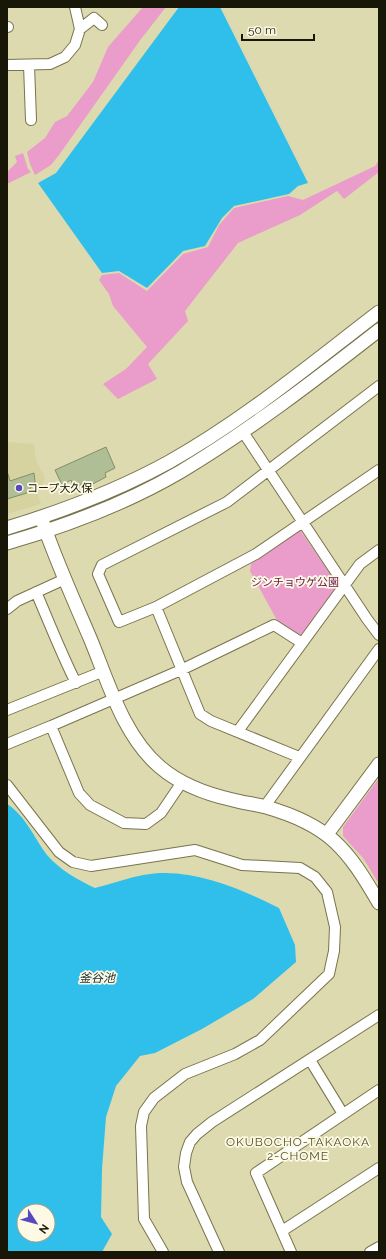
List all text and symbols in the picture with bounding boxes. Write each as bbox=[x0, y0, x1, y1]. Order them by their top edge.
scale bar bbox=[242, 16, 314, 42]
text: 50 m bbox=[248, 23, 276, 37]
place label: コープ大久保 bbox=[27, 482, 93, 495]
marker: コープ大久保 bbox=[14, 483, 24, 493]
park label: ジンチョウゲ公園 bbox=[251, 576, 339, 589]
water label: 釜谷池 bbox=[79, 971, 116, 985]
district label: OKUBOCHO-TAKAOKA 2-CHOME bbox=[226, 1135, 370, 1163]
north arrow bbox=[16, 1203, 56, 1243]
text: N bbox=[36, 1221, 51, 1236]

